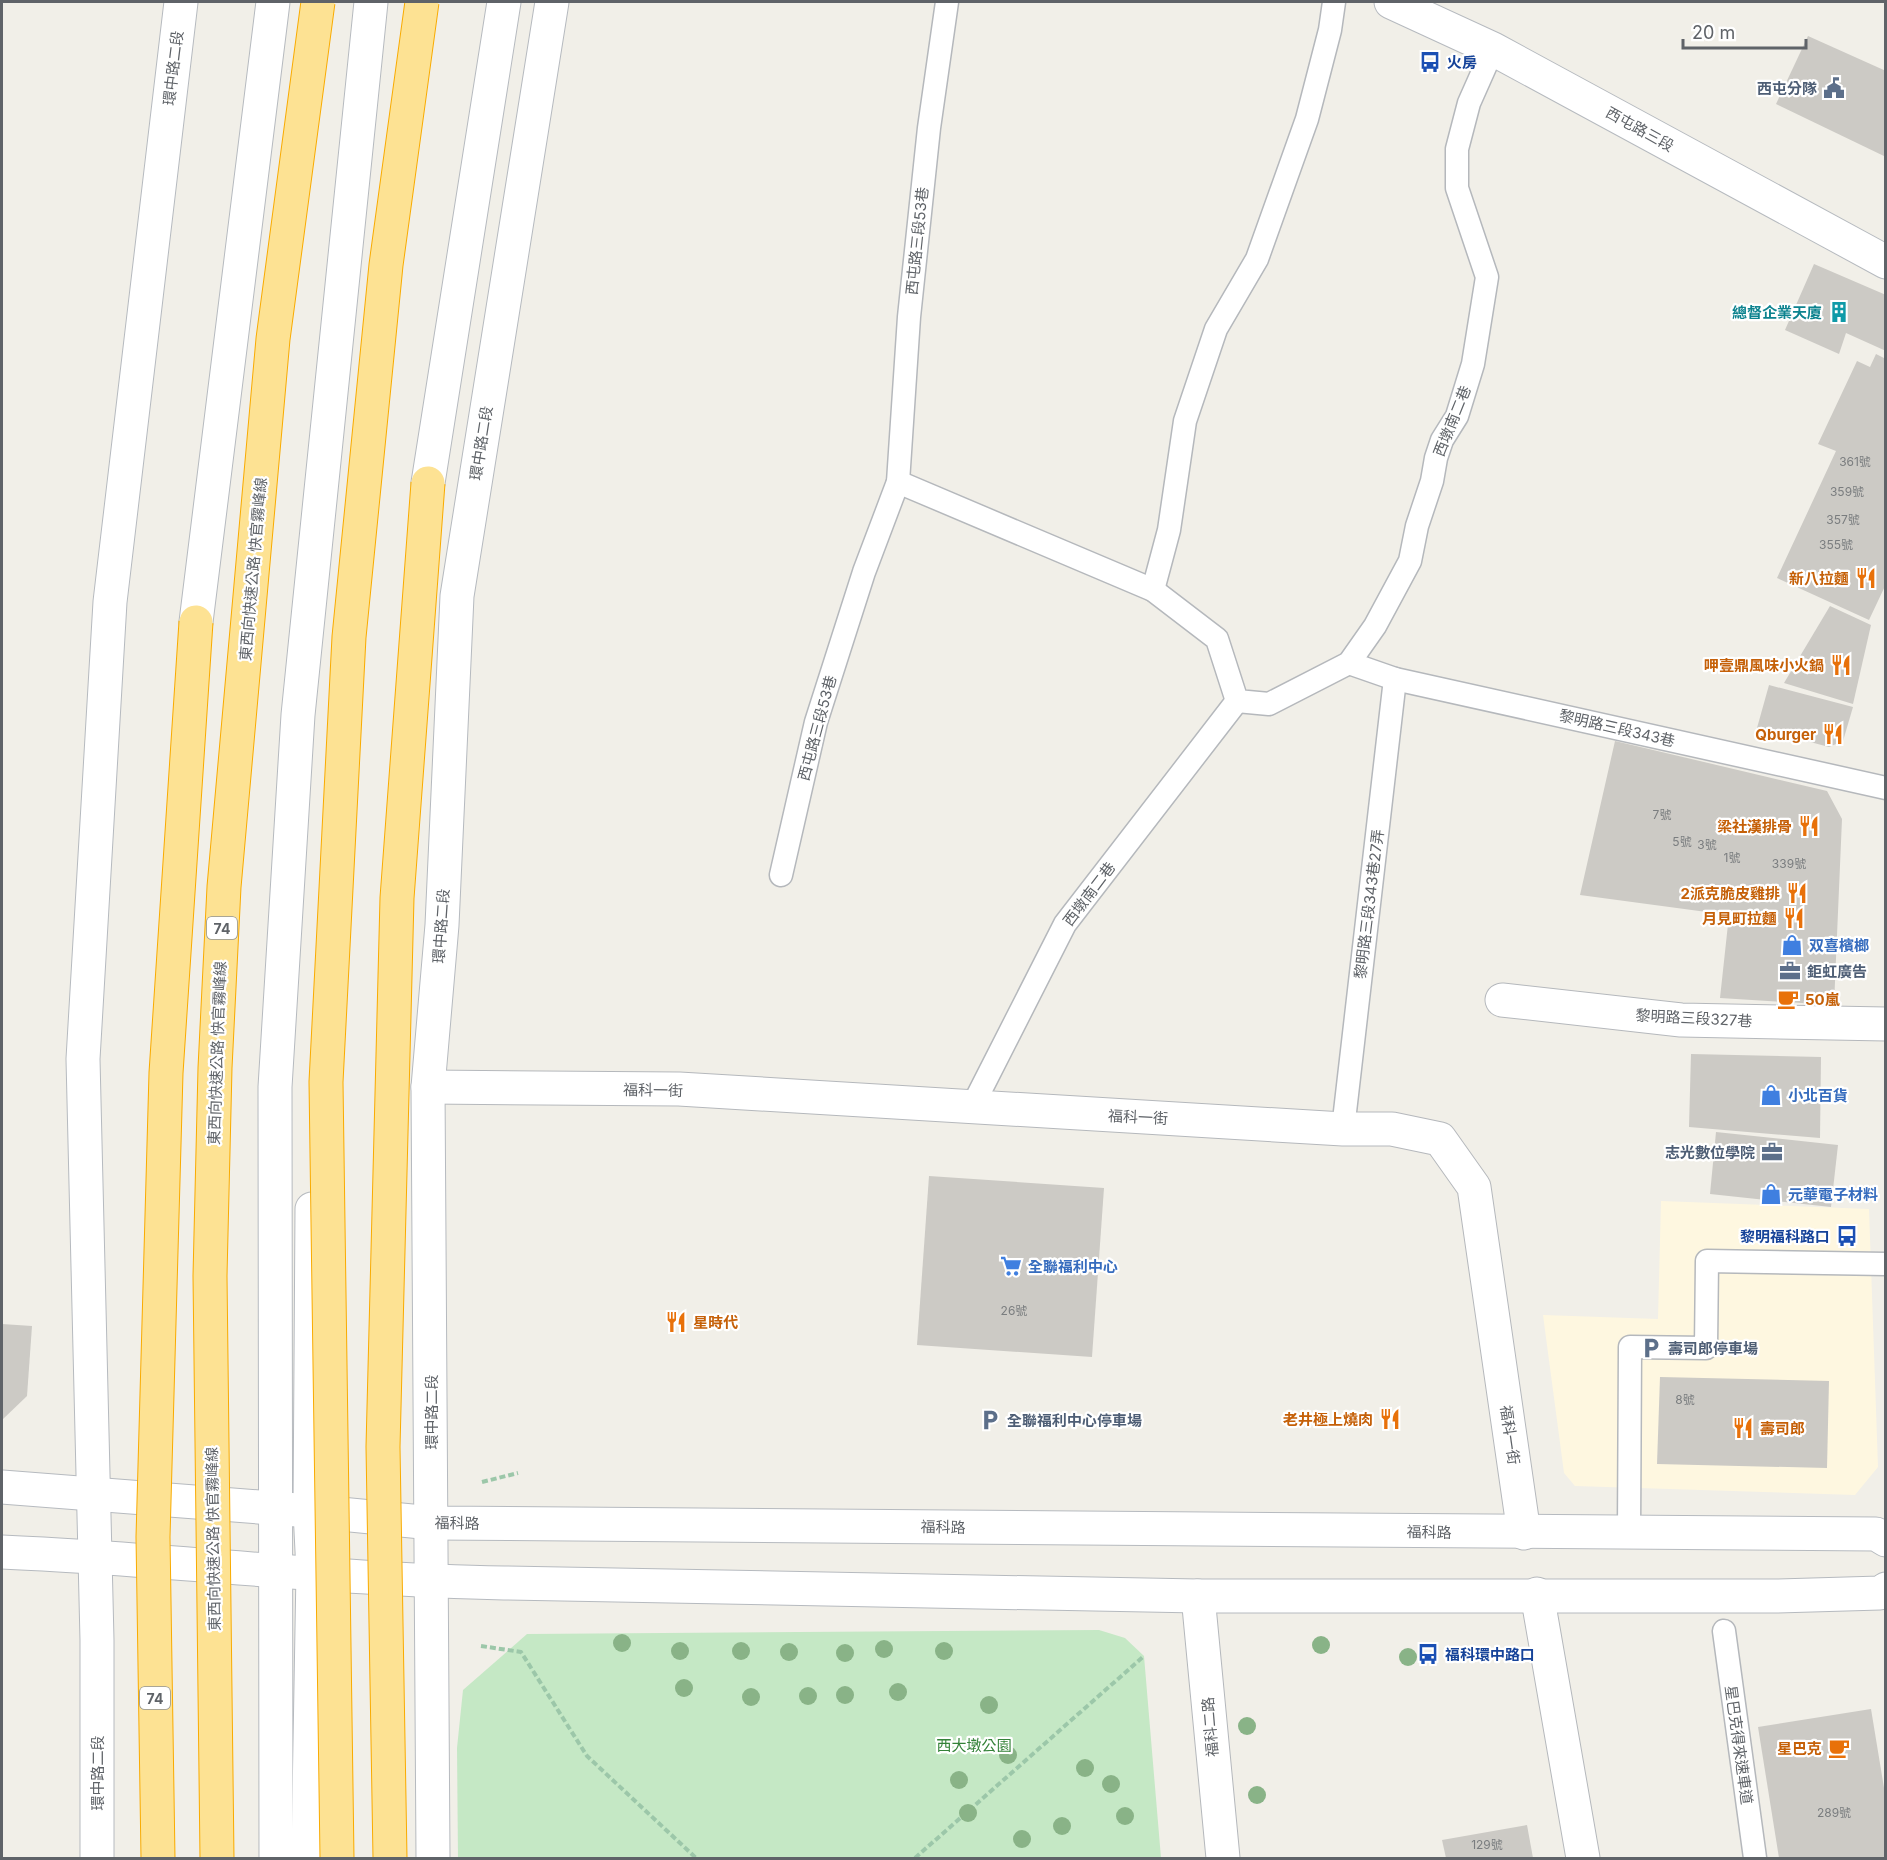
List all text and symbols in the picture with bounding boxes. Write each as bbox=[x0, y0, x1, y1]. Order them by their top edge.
scale bar bbox=[1683, 12, 1806, 50]
text: 20 m bbox=[1692, 22, 1735, 43]
street label: 環中路二段 bbox=[159, 30, 187, 106]
bus stop icon: 火房 bbox=[1418, 50, 1442, 74]
place label: 火房 bbox=[1447, 53, 1477, 72]
public building icon: 西屯分隊 bbox=[1822, 76, 1846, 100]
place label: 西屯分隊 bbox=[1757, 79, 1817, 98]
street label: 西屯路三段 bbox=[1603, 103, 1677, 155]
street label: 西屯路三段53巷 bbox=[902, 186, 932, 296]
building icon: 總督企業天廈 bbox=[1827, 300, 1851, 324]
place label: 總督企業天廈 bbox=[1732, 303, 1822, 322]
street label: 西墩南二巷 bbox=[1429, 383, 1475, 459]
street label: 環中路二段 bbox=[466, 404, 496, 482]
house number: 361號 bbox=[1839, 454, 1871, 469]
street label: 東西向快速公路 快官霧峰線 bbox=[236, 476, 270, 662]
house number: 359號 bbox=[1830, 484, 1864, 499]
house number: 357號 bbox=[1826, 512, 1860, 527]
house number: 355號 bbox=[1819, 537, 1853, 552]
restaurant icon: 新八拉麵 bbox=[1854, 566, 1878, 590]
place label: 新八拉麵 bbox=[1789, 569, 1849, 588]
restaurant icon: 呷壹鼎風味小火鍋 bbox=[1829, 653, 1853, 677]
place label: 呷壹鼎風味小火鍋 bbox=[1704, 656, 1824, 675]
street label: 西屯路三段53巷 bbox=[794, 673, 840, 783]
street label: 黎明路三段343巷 bbox=[1557, 705, 1677, 751]
restaurant icon: Qburger bbox=[1821, 722, 1845, 746]
place label: Qburger bbox=[1755, 725, 1816, 744]
house number: 7號 bbox=[1653, 807, 1671, 822]
restaurant icon: 梁社漢排骨 bbox=[1797, 814, 1821, 838]
place label: 梁社漢排骨 bbox=[1717, 817, 1792, 836]
street label: 黎明路三段343巷27弄 bbox=[1350, 828, 1388, 980]
house number: 5號 bbox=[1672, 834, 1692, 849]
house number: 3號 bbox=[1697, 837, 1717, 852]
house number: 1號 bbox=[1724, 850, 1740, 865]
house number: 339號 bbox=[1772, 856, 1806, 871]
street label: 西墩南二巷 bbox=[1059, 858, 1119, 930]
restaurant icon: 2派克脆皮雞排 bbox=[1785, 881, 1809, 905]
place label: 2派克脆皮雞排 bbox=[1681, 884, 1780, 903]
street label: 環中路二段 bbox=[429, 888, 453, 964]
restaurant icon: 月見町拉麵 bbox=[1782, 906, 1806, 930]
place label: 月見町拉麵 bbox=[1702, 909, 1777, 928]
road number: 74 bbox=[207, 917, 237, 939]
shop icon: 双喜檳榔 bbox=[1780, 933, 1804, 957]
place label: 双喜檳榔 bbox=[1809, 936, 1869, 955]
office icon: 鉅虹廣告 bbox=[1778, 959, 1802, 983]
street label: 東西向快速公路 快官霧峰線 bbox=[204, 961, 230, 1145]
place label: 鉅虹廣告 bbox=[1807, 962, 1867, 981]
cafe icon: 50嵐 bbox=[1776, 987, 1800, 1011]
place label: 50嵐 bbox=[1805, 990, 1840, 1009]
street label: 黎明路三段327巷 bbox=[1635, 1005, 1753, 1031]
street label: 福科一街 bbox=[623, 1080, 683, 1100]
shop icon: 小北百貨 bbox=[1759, 1083, 1783, 1107]
place label: 小北百貨 bbox=[1788, 1086, 1848, 1105]
street label: 福科一街 bbox=[1108, 1106, 1168, 1128]
office icon: 志光數位學院 bbox=[1760, 1140, 1784, 1164]
place label: 志光數位學院 bbox=[1665, 1143, 1755, 1162]
shop icon: 元華電子材料 bbox=[1759, 1182, 1783, 1206]
place label: 元華電子材料 bbox=[1788, 1185, 1878, 1204]
bus stop icon: 黎明福科路口 bbox=[1835, 1224, 1859, 1248]
place label: 黎明福科路口 bbox=[1740, 1227, 1830, 1246]
supermarket icon: 全聯福利中心 bbox=[999, 1254, 1023, 1278]
place label: 全聯福利中心 bbox=[1028, 1257, 1118, 1276]
house number: 26號 bbox=[1001, 1303, 1027, 1318]
restaurant icon: 星時代 bbox=[664, 1310, 688, 1334]
place label: 星時代 bbox=[693, 1313, 738, 1332]
parking icon: 壽司郎停車場 bbox=[1639, 1336, 1663, 1360]
place label: 壽司郎停車場 bbox=[1668, 1339, 1758, 1358]
street label: 環中路二段 bbox=[422, 1374, 441, 1450]
house number: 8號 bbox=[1675, 1392, 1695, 1407]
street label: 福科一街 bbox=[1496, 1404, 1524, 1466]
restaurant icon: 老井極上燒肉 bbox=[1378, 1407, 1402, 1431]
parking icon: 全聯福利中心停車場 bbox=[978, 1408, 1002, 1432]
place label: 老井極上燒肉 bbox=[1283, 1410, 1373, 1429]
place label: 全聯福利中心停車場 bbox=[1007, 1411, 1142, 1430]
restaurant icon: 壽司郎 bbox=[1731, 1416, 1755, 1440]
place label: 壽司郎 bbox=[1760, 1419, 1805, 1438]
street label: 東西向快速公路 快官霧峰線 bbox=[202, 1447, 224, 1631]
street label: 福科路 bbox=[434, 1513, 480, 1533]
street label: 福科路 bbox=[920, 1517, 966, 1537]
street label: 福科路 bbox=[1406, 1522, 1452, 1542]
bus stop icon: 福科環中路口 bbox=[1416, 1642, 1440, 1666]
place label: 福科環中路口 bbox=[1445, 1645, 1535, 1664]
street label: 星巴克得來速車道 bbox=[1721, 1684, 1757, 1806]
road number: 74 bbox=[140, 1687, 170, 1709]
street label: 福科二路 bbox=[1198, 1696, 1222, 1758]
street label: 環中路二段 bbox=[88, 1735, 107, 1811]
park label: 西大墩公園 bbox=[936, 1736, 1012, 1755]
cafe icon: 星巴克 bbox=[1827, 1736, 1851, 1760]
place label: 星巴克 bbox=[1777, 1739, 1822, 1758]
house number: 289號 bbox=[1817, 1805, 1851, 1820]
house number: 129號 bbox=[1471, 1837, 1503, 1852]

